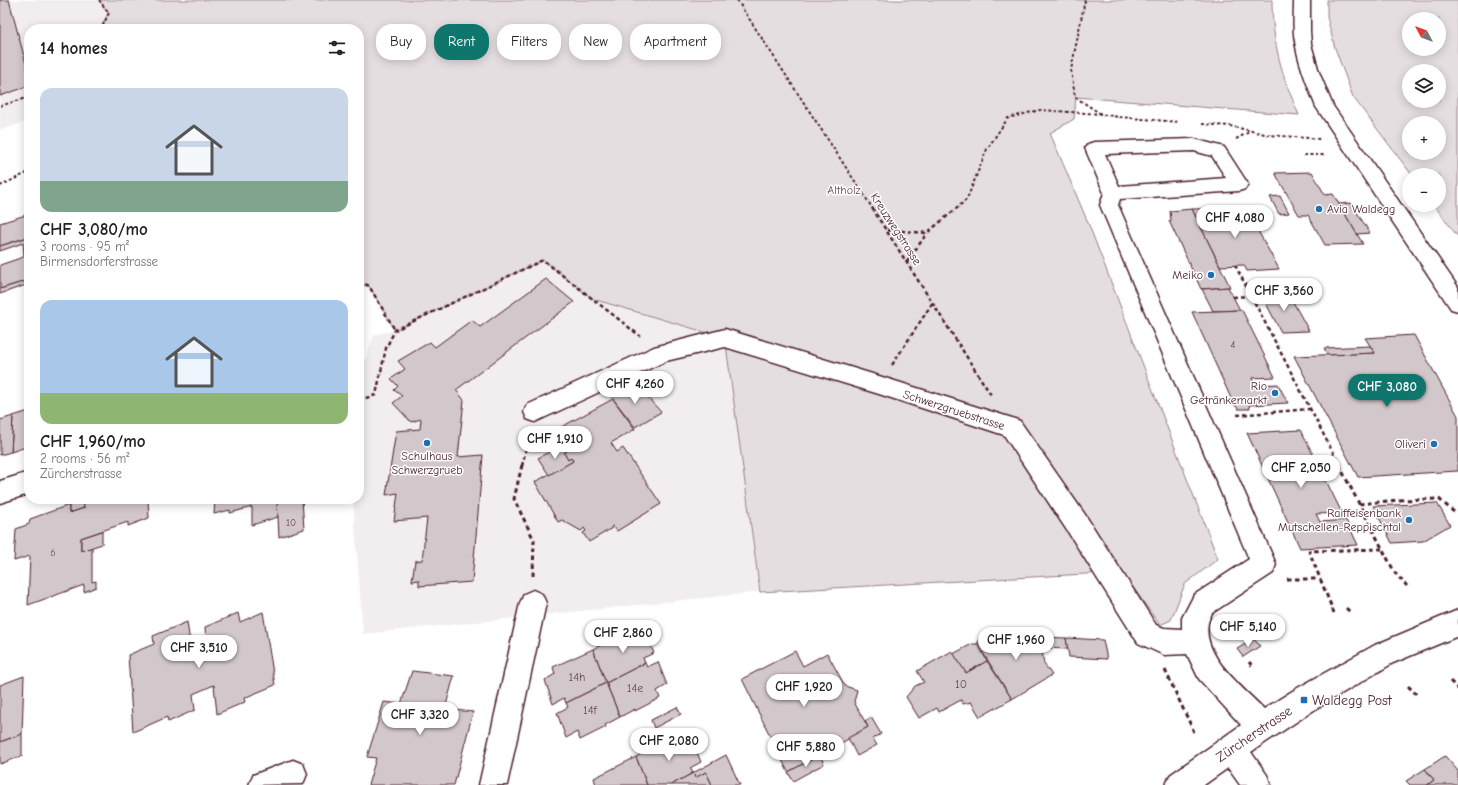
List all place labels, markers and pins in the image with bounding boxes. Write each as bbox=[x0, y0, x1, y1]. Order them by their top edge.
place label: Avia Waldegg bbox=[1327, 202, 1395, 216]
marker: Avia Waldegg bbox=[1314, 204, 1324, 214]
pin: CHF 4,080 bbox=[1189, 205, 1281, 239]
place label: Meiko bbox=[1172, 268, 1203, 282]
marker: Meiko bbox=[1206, 270, 1216, 280]
pin: CHF 3,560 bbox=[1238, 278, 1330, 312]
pin: CHF 4,260 bbox=[589, 371, 681, 405]
pin: CHF 3,080 bbox=[1341, 374, 1433, 408]
place label: Rio Getränkemarkt bbox=[1190, 379, 1268, 407]
marker: Rio Getränkemarkt bbox=[1270, 388, 1280, 398]
pin: CHF 1,910 bbox=[509, 426, 601, 460]
place label: Oliveri bbox=[1395, 437, 1426, 451]
marker: Schulhaus Schwerzgrueb bbox=[422, 438, 432, 448]
marker: Oliveri bbox=[1429, 439, 1439, 449]
place label: Schulhaus Schwerzgrueb bbox=[391, 449, 463, 477]
pin: CHF 2,050 bbox=[1255, 455, 1347, 489]
place label: Raiffeisenbank Mutschellen-Reppischtal bbox=[1278, 506, 1401, 534]
marker: Raiffeisenbank Mutschellen-Reppischtal bbox=[1404, 515, 1414, 525]
pin: CHF 5,140 bbox=[1202, 614, 1294, 648]
pin: CHF 2,860 bbox=[577, 620, 669, 654]
pin: CHF 1,960 bbox=[970, 627, 1062, 661]
pin: CHF 3,510 bbox=[153, 635, 245, 669]
pin: CHF 1,920 bbox=[758, 674, 850, 708]
place label: Waldegg Post bbox=[1312, 692, 1393, 709]
marker: Waldegg Post bbox=[1299, 695, 1309, 705]
pin: CHF 3,320 bbox=[374, 702, 466, 736]
pin: CHF 2,080 bbox=[623, 728, 715, 762]
pin: CHF 5,880 bbox=[760, 734, 852, 768]

